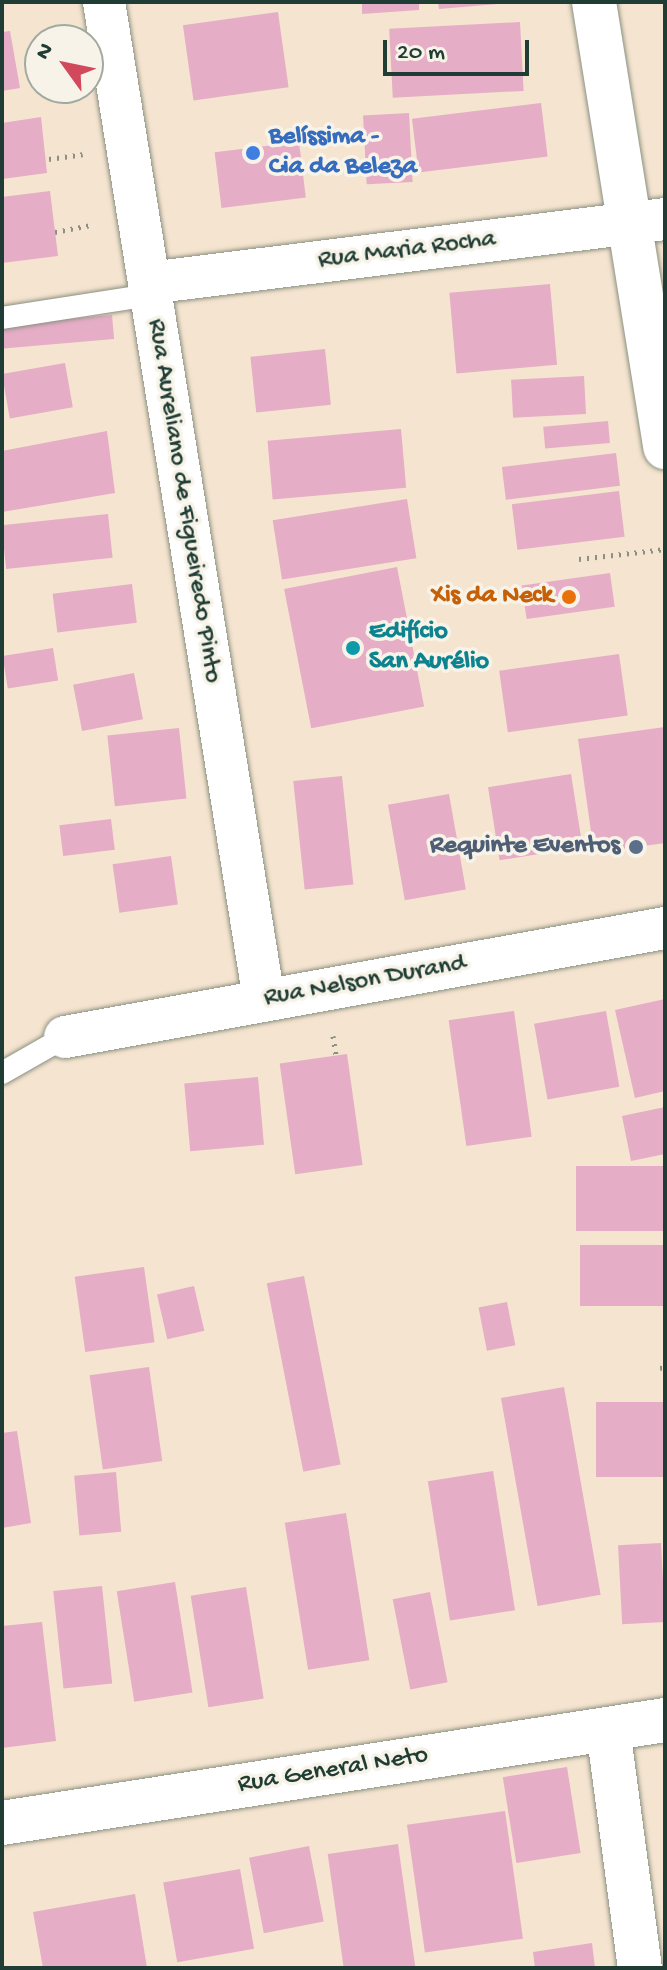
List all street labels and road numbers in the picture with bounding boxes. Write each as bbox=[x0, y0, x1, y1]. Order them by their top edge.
street label: Rua Maria Rocha bbox=[316, 225, 498, 277]
street label: Rua Aureliano de Figueiredo Pinto bbox=[139, 317, 227, 685]
street label: Rua Nelson Durand bbox=[262, 949, 468, 1015]
street label: Rua General Neto bbox=[236, 1741, 430, 1801]

